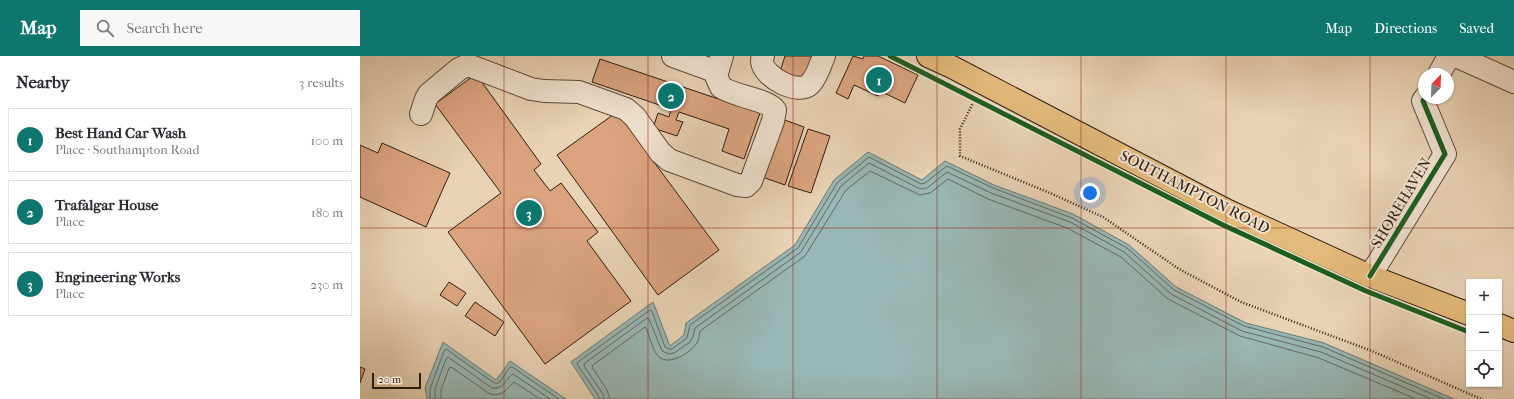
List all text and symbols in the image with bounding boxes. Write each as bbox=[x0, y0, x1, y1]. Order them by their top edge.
search box bbox=[80, 10, 360, 46]
text: Map bbox=[20, 17, 56, 39]
icon: search bbox=[94, 17, 116, 39]
text: Search here bbox=[126, 19, 203, 37]
text: Map bbox=[1325, 20, 1352, 37]
text: Directions bbox=[1374, 20, 1437, 37]
text: Saved bbox=[1459, 20, 1494, 37]
pin: 1 bbox=[866, 65, 892, 95]
north arrow bbox=[1418, 68, 1454, 104]
text: Nearby bbox=[16, 72, 70, 92]
text: 3 results bbox=[299, 75, 344, 90]
pin: 2 bbox=[658, 81, 684, 111]
text: Best Hand Car Wash bbox=[55, 124, 186, 142]
text: 1 bbox=[28, 133, 32, 148]
text: 100 m bbox=[310, 133, 343, 148]
text: Place · Southampton Road bbox=[55, 142, 200, 157]
street label: SOUTHAMPTON ROAD bbox=[1117, 146, 1273, 238]
street label: SHOREHAVEN bbox=[1367, 154, 1435, 251]
your location bbox=[1080, 183, 1100, 203]
text: Trafalgar House bbox=[55, 196, 159, 214]
pin: 3 bbox=[516, 198, 542, 228]
text: 2 bbox=[27, 205, 33, 220]
text: 180 m bbox=[311, 205, 343, 220]
text: Place bbox=[55, 214, 85, 229]
text: Engineering Works bbox=[55, 268, 180, 286]
text: 3 bbox=[27, 277, 33, 292]
text: 230 m bbox=[310, 277, 343, 292]
map controls bbox=[1466, 279, 1502, 387]
button: + bbox=[1466, 279, 1502, 315]
text: Place bbox=[55, 286, 85, 301]
button: − bbox=[1466, 315, 1502, 351]
button: locate bbox=[1466, 351, 1502, 387]
scale bar bbox=[372, 371, 421, 390]
text: 20 m bbox=[378, 373, 401, 386]

